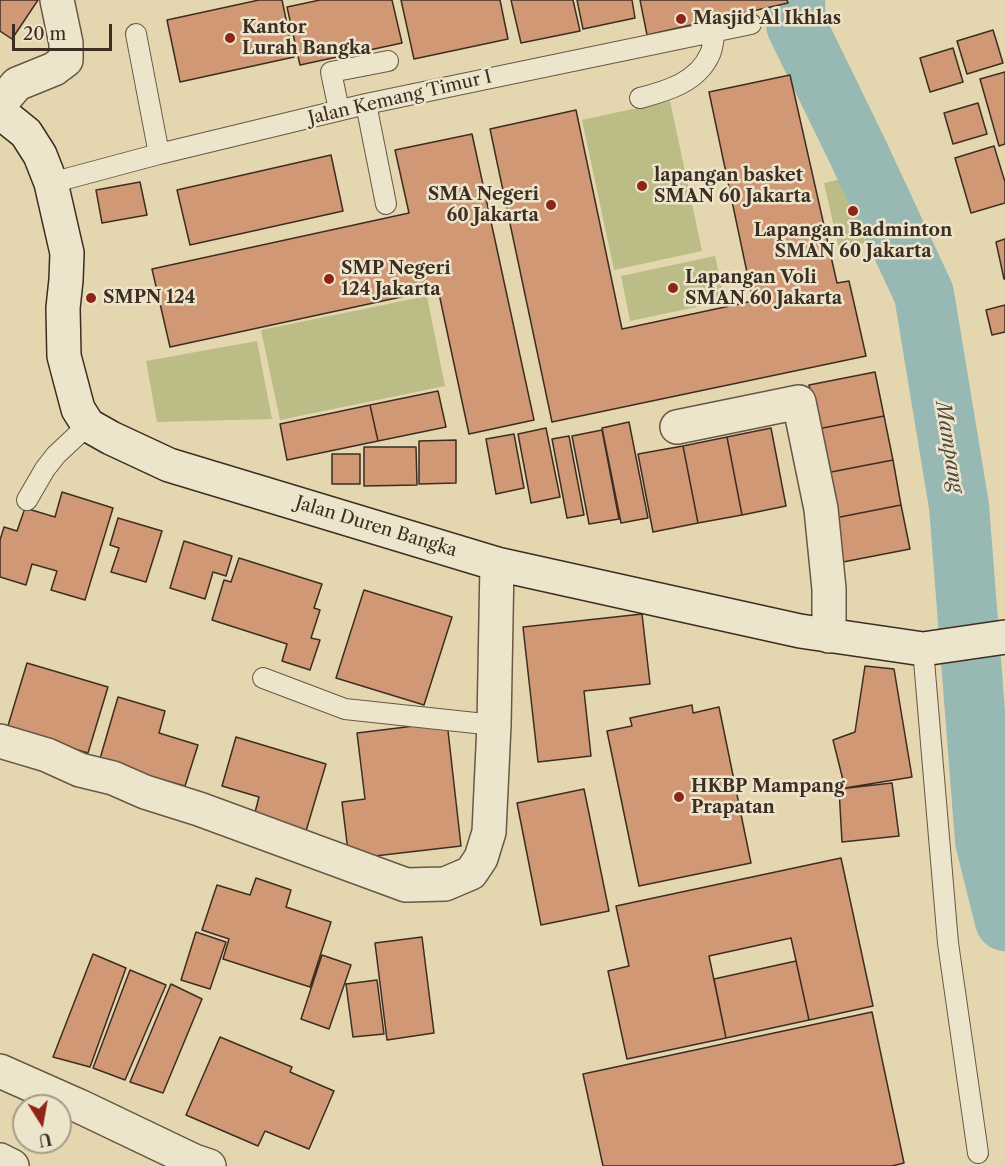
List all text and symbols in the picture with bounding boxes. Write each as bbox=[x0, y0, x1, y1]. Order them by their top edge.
place label: Masjid Al Ikhlas bbox=[693, 8, 841, 30]
scale bar bbox=[15, 12, 116, 50]
marker: Masjid Al Ikhlas bbox=[674, 12, 688, 26]
place label: Kantor Lurah Bangka bbox=[242, 17, 371, 60]
text: 20 m bbox=[23, 23, 66, 45]
marker: Kantor Lurah Bangka bbox=[223, 31, 237, 45]
street label: Jalan Kemang Timur I bbox=[306, 66, 494, 130]
place label: lapangan basket SMAN 60 Jakarta bbox=[654, 165, 811, 207]
marker: lapangan basket SMAN 60 Jakarta bbox=[635, 179, 649, 193]
place label: SMA Negeri 60 Jakarta bbox=[428, 184, 539, 226]
marker: SMA Negeri 60 Jakarta bbox=[544, 198, 558, 212]
marker: Lapangan Badminton SMAN 60 Jakarta bbox=[846, 204, 860, 218]
place label: Lapangan Badminton SMAN 60 Jakarta bbox=[754, 220, 952, 262]
place label: SMP Negeri 124 Jakarta bbox=[341, 258, 451, 300]
place label: Lapangan Voli SMAN 60 Jakarta bbox=[685, 267, 842, 310]
marker: SMP Negeri 124 Jakarta bbox=[322, 272, 336, 286]
marker: Lapangan Voli SMAN 60 Jakarta bbox=[666, 281, 680, 295]
place label: SMPN 124 bbox=[103, 287, 195, 309]
marker: SMPN 124 bbox=[84, 291, 98, 305]
water label: Mampang bbox=[930, 400, 968, 494]
street label: Jalan Duren Bangka bbox=[292, 492, 460, 562]
place label: HKBP Mampang Prapatan bbox=[691, 776, 845, 818]
marker: HKBP Mampang Prapatan bbox=[672, 790, 686, 804]
north arrow bbox=[12, 1094, 72, 1154]
text: U bbox=[37, 1129, 53, 1151]

